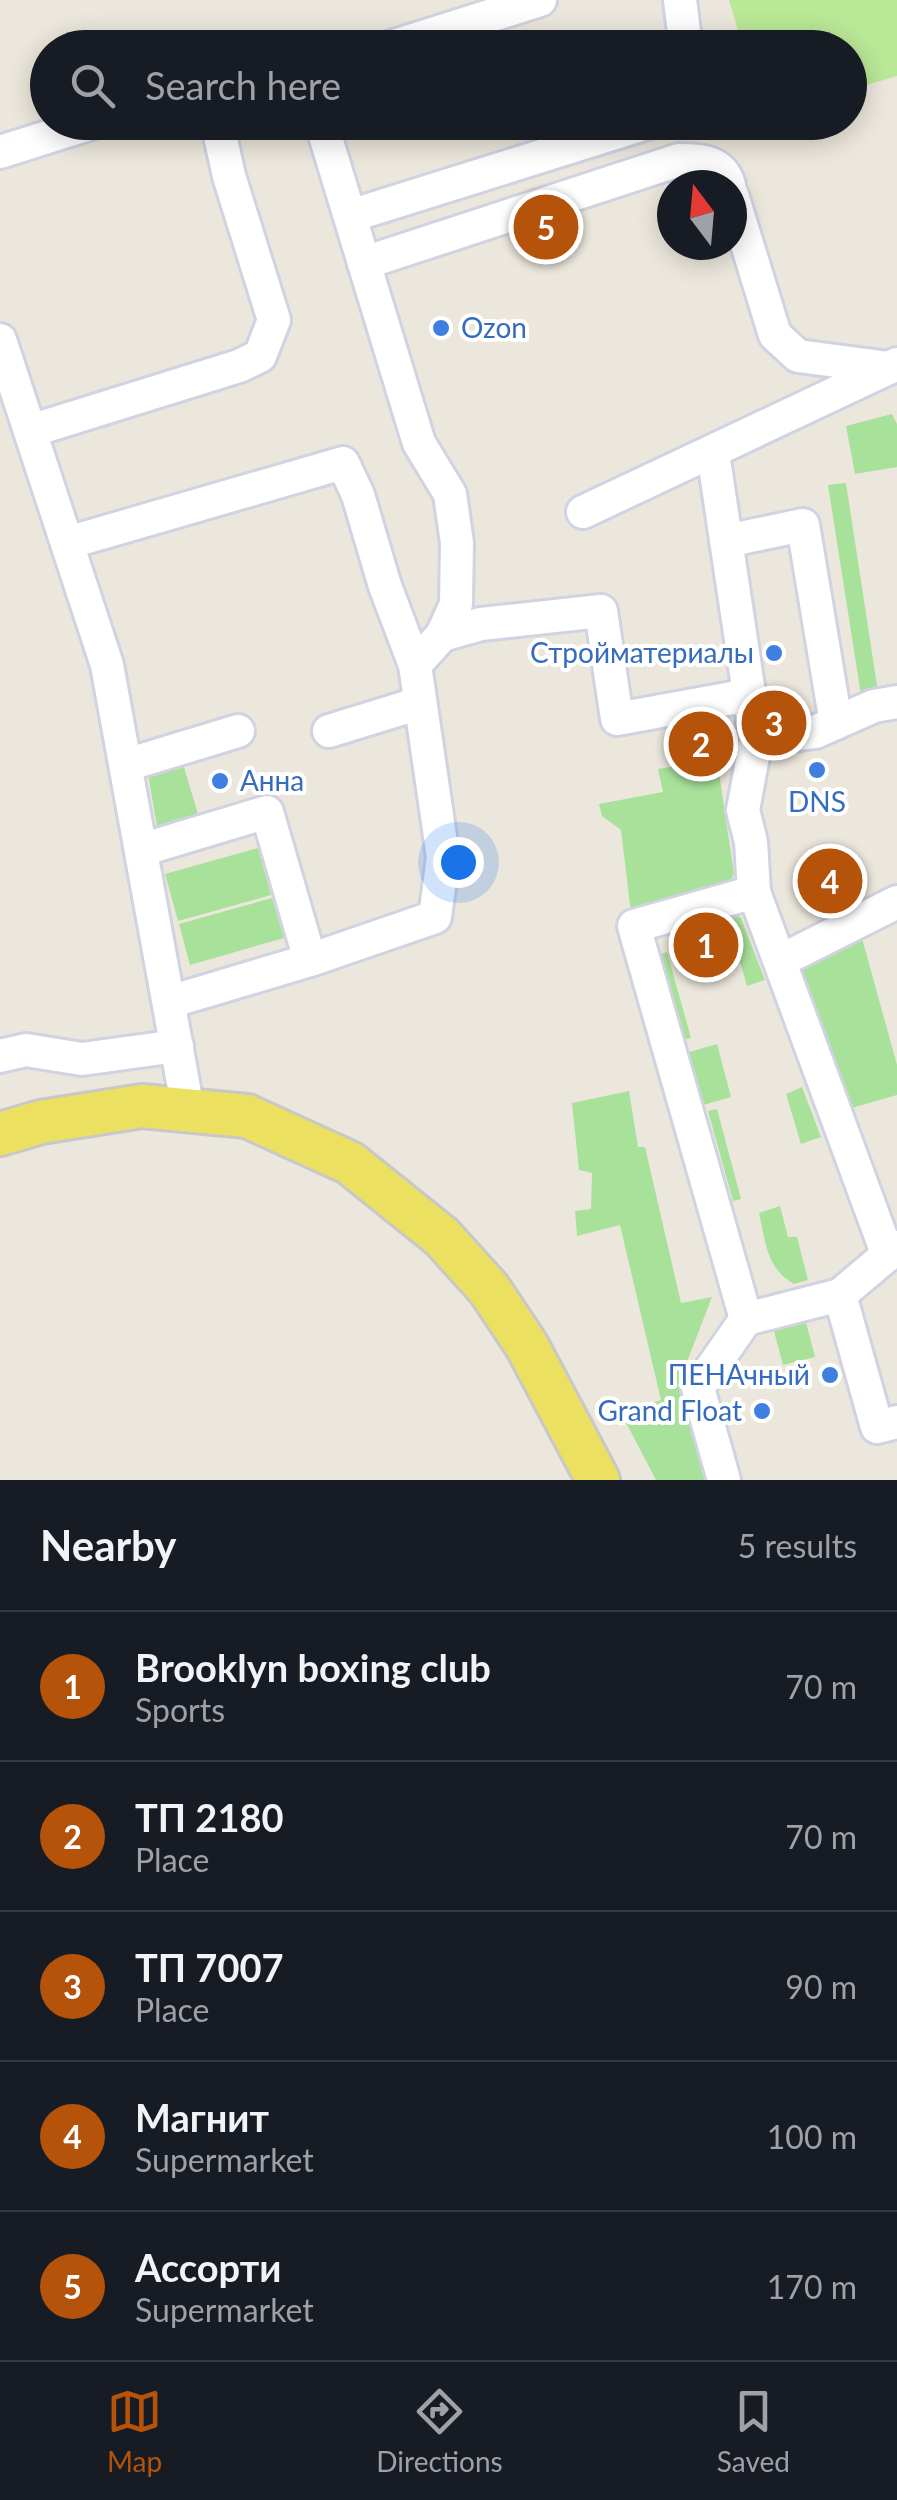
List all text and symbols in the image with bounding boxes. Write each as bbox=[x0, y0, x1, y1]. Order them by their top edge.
search box bbox=[30, 30, 867, 140]
icon: search bbox=[65, 58, 120, 113]
text: Search here bbox=[145, 62, 341, 108]
north arrow bbox=[657, 170, 747, 260]
pin: 5 bbox=[514, 190, 578, 264]
place label: Ozon bbox=[461, 310, 527, 344]
marker: Ozon bbox=[430, 317, 452, 339]
place label: Стройматериалы bbox=[530, 635, 754, 669]
marker: Стройматериалы bbox=[763, 642, 785, 664]
pin: 3 bbox=[742, 686, 806, 760]
pin: 2 bbox=[668, 706, 734, 782]
marker: DNS bbox=[806, 759, 828, 781]
place label: Анна bbox=[240, 763, 304, 797]
marker: Анна bbox=[209, 770, 231, 792]
place label: DNS bbox=[788, 784, 846, 818]
your location bbox=[433, 837, 484, 888]
pin: 4 bbox=[798, 844, 862, 918]
pin: 1 bbox=[674, 908, 738, 982]
place label: ПЕНАчный bbox=[668, 1357, 810, 1391]
marker: ПЕНАчный bbox=[819, 1364, 841, 1386]
place label: Grand Float bbox=[598, 1393, 742, 1427]
marker: Grand Float bbox=[751, 1400, 773, 1422]
text: Nearby bbox=[40, 1520, 177, 1570]
text: 5 results bbox=[738, 1526, 857, 1565]
text: Brooklyn boxing club bbox=[135, 1644, 491, 1690]
text: 1 bbox=[63, 1667, 82, 1706]
text: 70 m bbox=[785, 1667, 857, 1706]
text: Sports bbox=[135, 1690, 225, 1729]
text: ТП 2180 bbox=[135, 1794, 284, 1840]
text: 2 bbox=[63, 1817, 82, 1856]
text: 70 m bbox=[785, 1817, 857, 1856]
text: Place bbox=[135, 1840, 209, 1879]
text: ТП 7007 bbox=[135, 1944, 284, 1990]
text: 3 bbox=[63, 1967, 82, 2006]
text: 90 m bbox=[785, 1967, 857, 2006]
text: Place bbox=[135, 1990, 209, 2029]
text: Магнит bbox=[135, 2094, 269, 2140]
text: 4 bbox=[63, 2117, 82, 2156]
text: 100 m bbox=[767, 2117, 857, 2156]
text: Supermarket bbox=[135, 2140, 314, 2179]
text: Ассорти bbox=[135, 2244, 281, 2290]
text: 5 bbox=[63, 2267, 82, 2306]
text: 170 m bbox=[767, 2267, 857, 2306]
text: Supermarket bbox=[135, 2290, 314, 2329]
tab: Map bbox=[107, 2384, 162, 2478]
tab: Directions bbox=[376, 2384, 503, 2478]
tab: Saved bbox=[717, 2384, 790, 2478]

